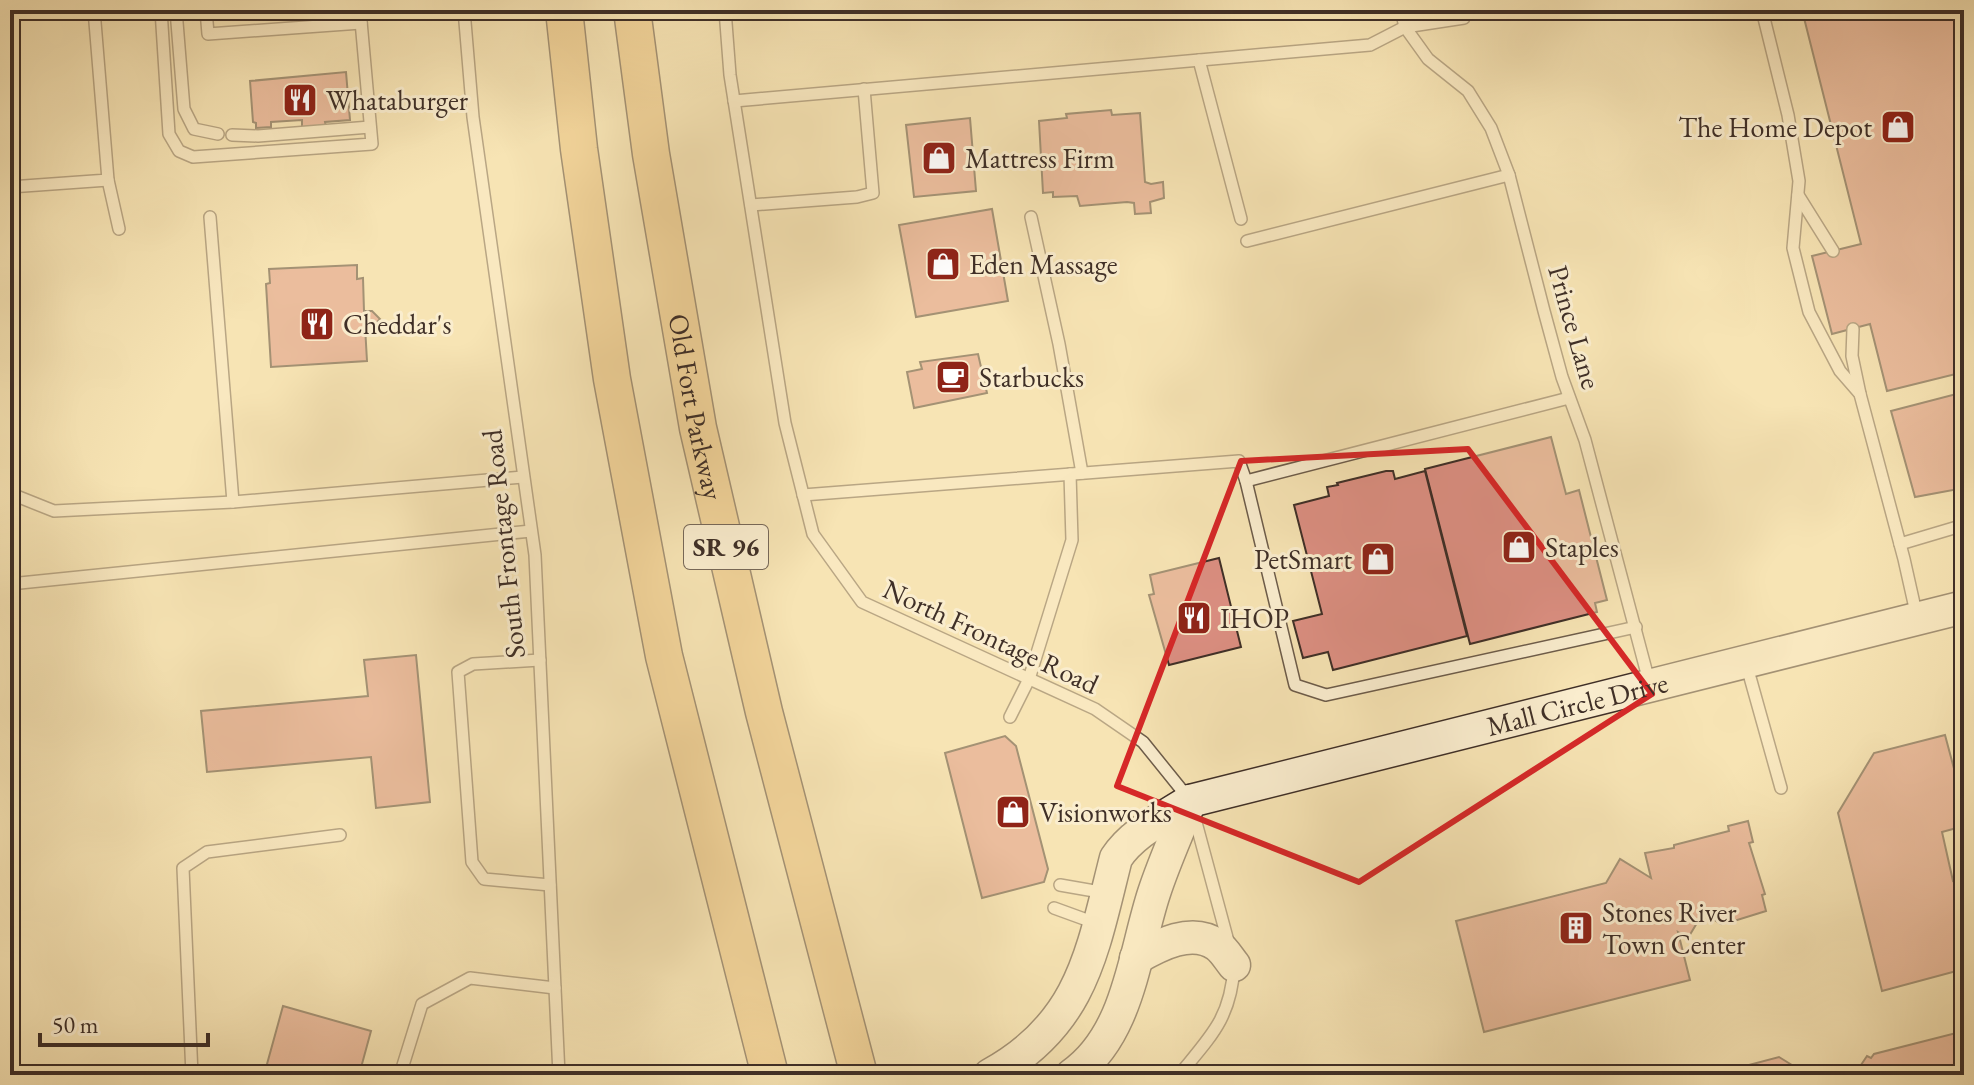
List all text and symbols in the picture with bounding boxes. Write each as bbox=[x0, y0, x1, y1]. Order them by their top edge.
restaurant icon: Whataburger bbox=[281, 81, 319, 119]
place label: Whataburger bbox=[326, 82, 469, 118]
shop icon: The Home Depot bbox=[1879, 108, 1917, 146]
place label: The Home Depot bbox=[1678, 109, 1872, 145]
shop icon: Mattress Firm bbox=[920, 139, 958, 177]
place label: Mattress Firm bbox=[965, 140, 1115, 176]
shop icon: Eden Massage bbox=[924, 245, 962, 283]
place label: Eden Massage bbox=[969, 246, 1118, 282]
street label: Prince Lane bbox=[1540, 261, 1610, 393]
restaurant icon: Cheddar's bbox=[298, 305, 336, 343]
place label: Cheddar's bbox=[343, 306, 451, 342]
street label: Old Fort Parkway bbox=[661, 311, 732, 504]
cafe icon: Starbucks bbox=[934, 358, 972, 396]
place label: Starbucks bbox=[979, 359, 1084, 395]
street label: South Frontage Road bbox=[473, 427, 533, 660]
road number: SR 96 bbox=[684, 525, 768, 569]
shop icon: Staples bbox=[1500, 528, 1538, 566]
place label: Staples bbox=[1545, 529, 1619, 565]
shop icon: PetSmart bbox=[1359, 540, 1397, 578]
place label: PetSmart bbox=[1254, 541, 1352, 577]
street label: North Frontage Road bbox=[877, 570, 1105, 702]
restaurant icon: IHOP bbox=[1175, 599, 1213, 637]
place label: IHOP bbox=[1220, 600, 1289, 636]
street label: Mall Circle Drive bbox=[1483, 664, 1672, 744]
shop icon: Visionworks bbox=[994, 793, 1032, 831]
place label: Visionworks bbox=[1039, 794, 1172, 830]
place label: Stones River Town Center bbox=[1602, 894, 1746, 962]
building icon: Stones River Town Center bbox=[1557, 909, 1595, 947]
scale bar bbox=[40, 997, 208, 1047]
text: 50 m bbox=[52, 1009, 99, 1040]

